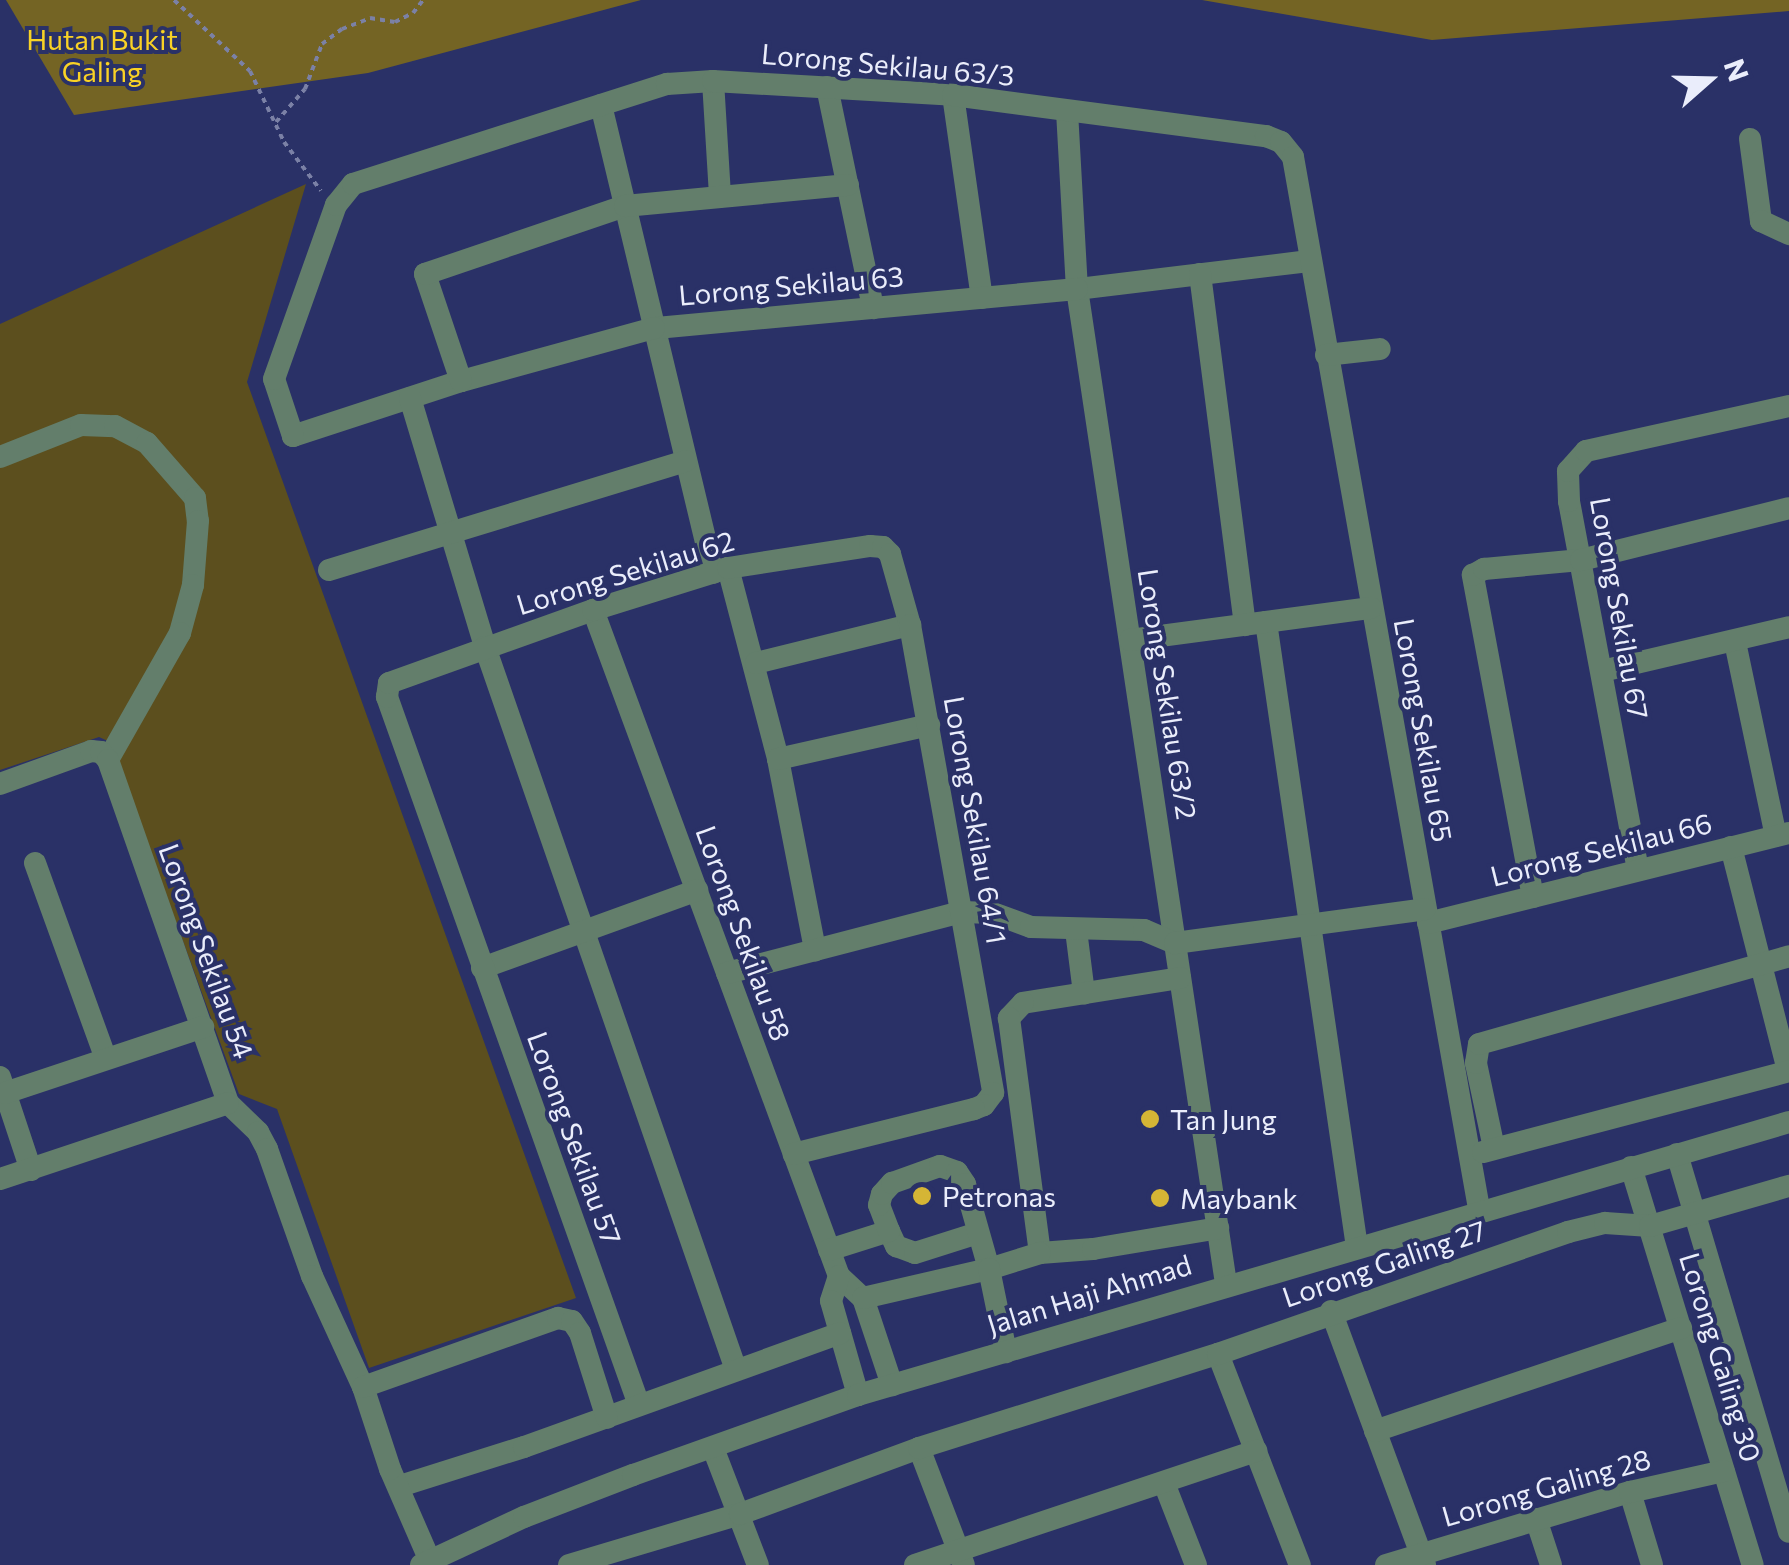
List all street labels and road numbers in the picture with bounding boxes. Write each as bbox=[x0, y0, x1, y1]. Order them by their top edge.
street label: Lorong Sekilau 63/3 bbox=[760, 36, 1016, 92]
street label: Lorong Sekilau 63 bbox=[677, 258, 905, 312]
street label: Lorong Sekilau 67 bbox=[1584, 494, 1656, 722]
street label: Lorong Sekilau 62 bbox=[512, 523, 738, 621]
street label: Lorong Sekilau 63/2 bbox=[1132, 566, 1204, 822]
street label: Lorong Sekilau 65 bbox=[1388, 616, 1460, 844]
street label: Lorong Sekilau 64/1 bbox=[938, 693, 1014, 947]
street label: Lorong Sekilau 66 bbox=[1487, 805, 1715, 893]
street label: Lorong Sekilau 58 bbox=[690, 821, 798, 1045]
street label: Lorong Sekilau 54 bbox=[153, 839, 261, 1063]
street label: Lorong Sekilau 57 bbox=[521, 1027, 629, 1249]
street label: Lorong Galing 27 bbox=[1278, 1212, 1490, 1314]
street label: Jalan Haji Ahmad bbox=[983, 1247, 1195, 1341]
street label: Lorong Galing 30 bbox=[1673, 1248, 1769, 1466]
street label: Lorong Galing 28 bbox=[1438, 1441, 1654, 1533]

